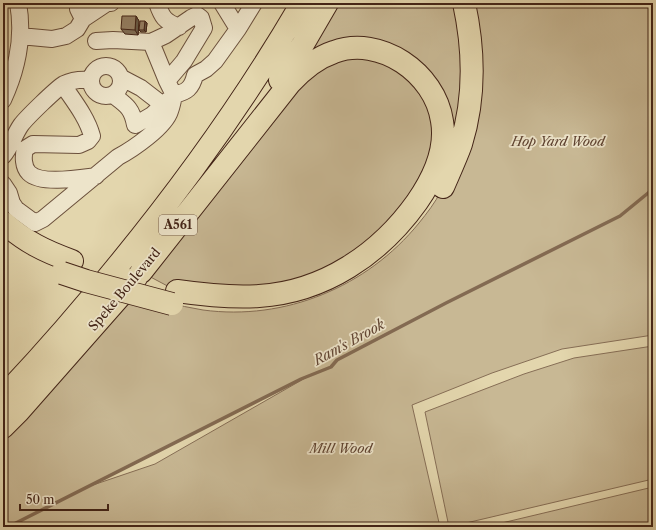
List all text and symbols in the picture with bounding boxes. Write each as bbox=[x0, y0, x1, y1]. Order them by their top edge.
park label: Hop Yard Wood bbox=[510, 133, 606, 149]
road number: A561 bbox=[159, 215, 197, 235]
street label: Speke Boulevard bbox=[85, 244, 163, 334]
water label: Ram's Brook bbox=[309, 315, 389, 370]
park label: Mill Wood bbox=[308, 440, 373, 456]
scale bar bbox=[20, 486, 108, 512]
text: 50 m bbox=[26, 492, 55, 507]

